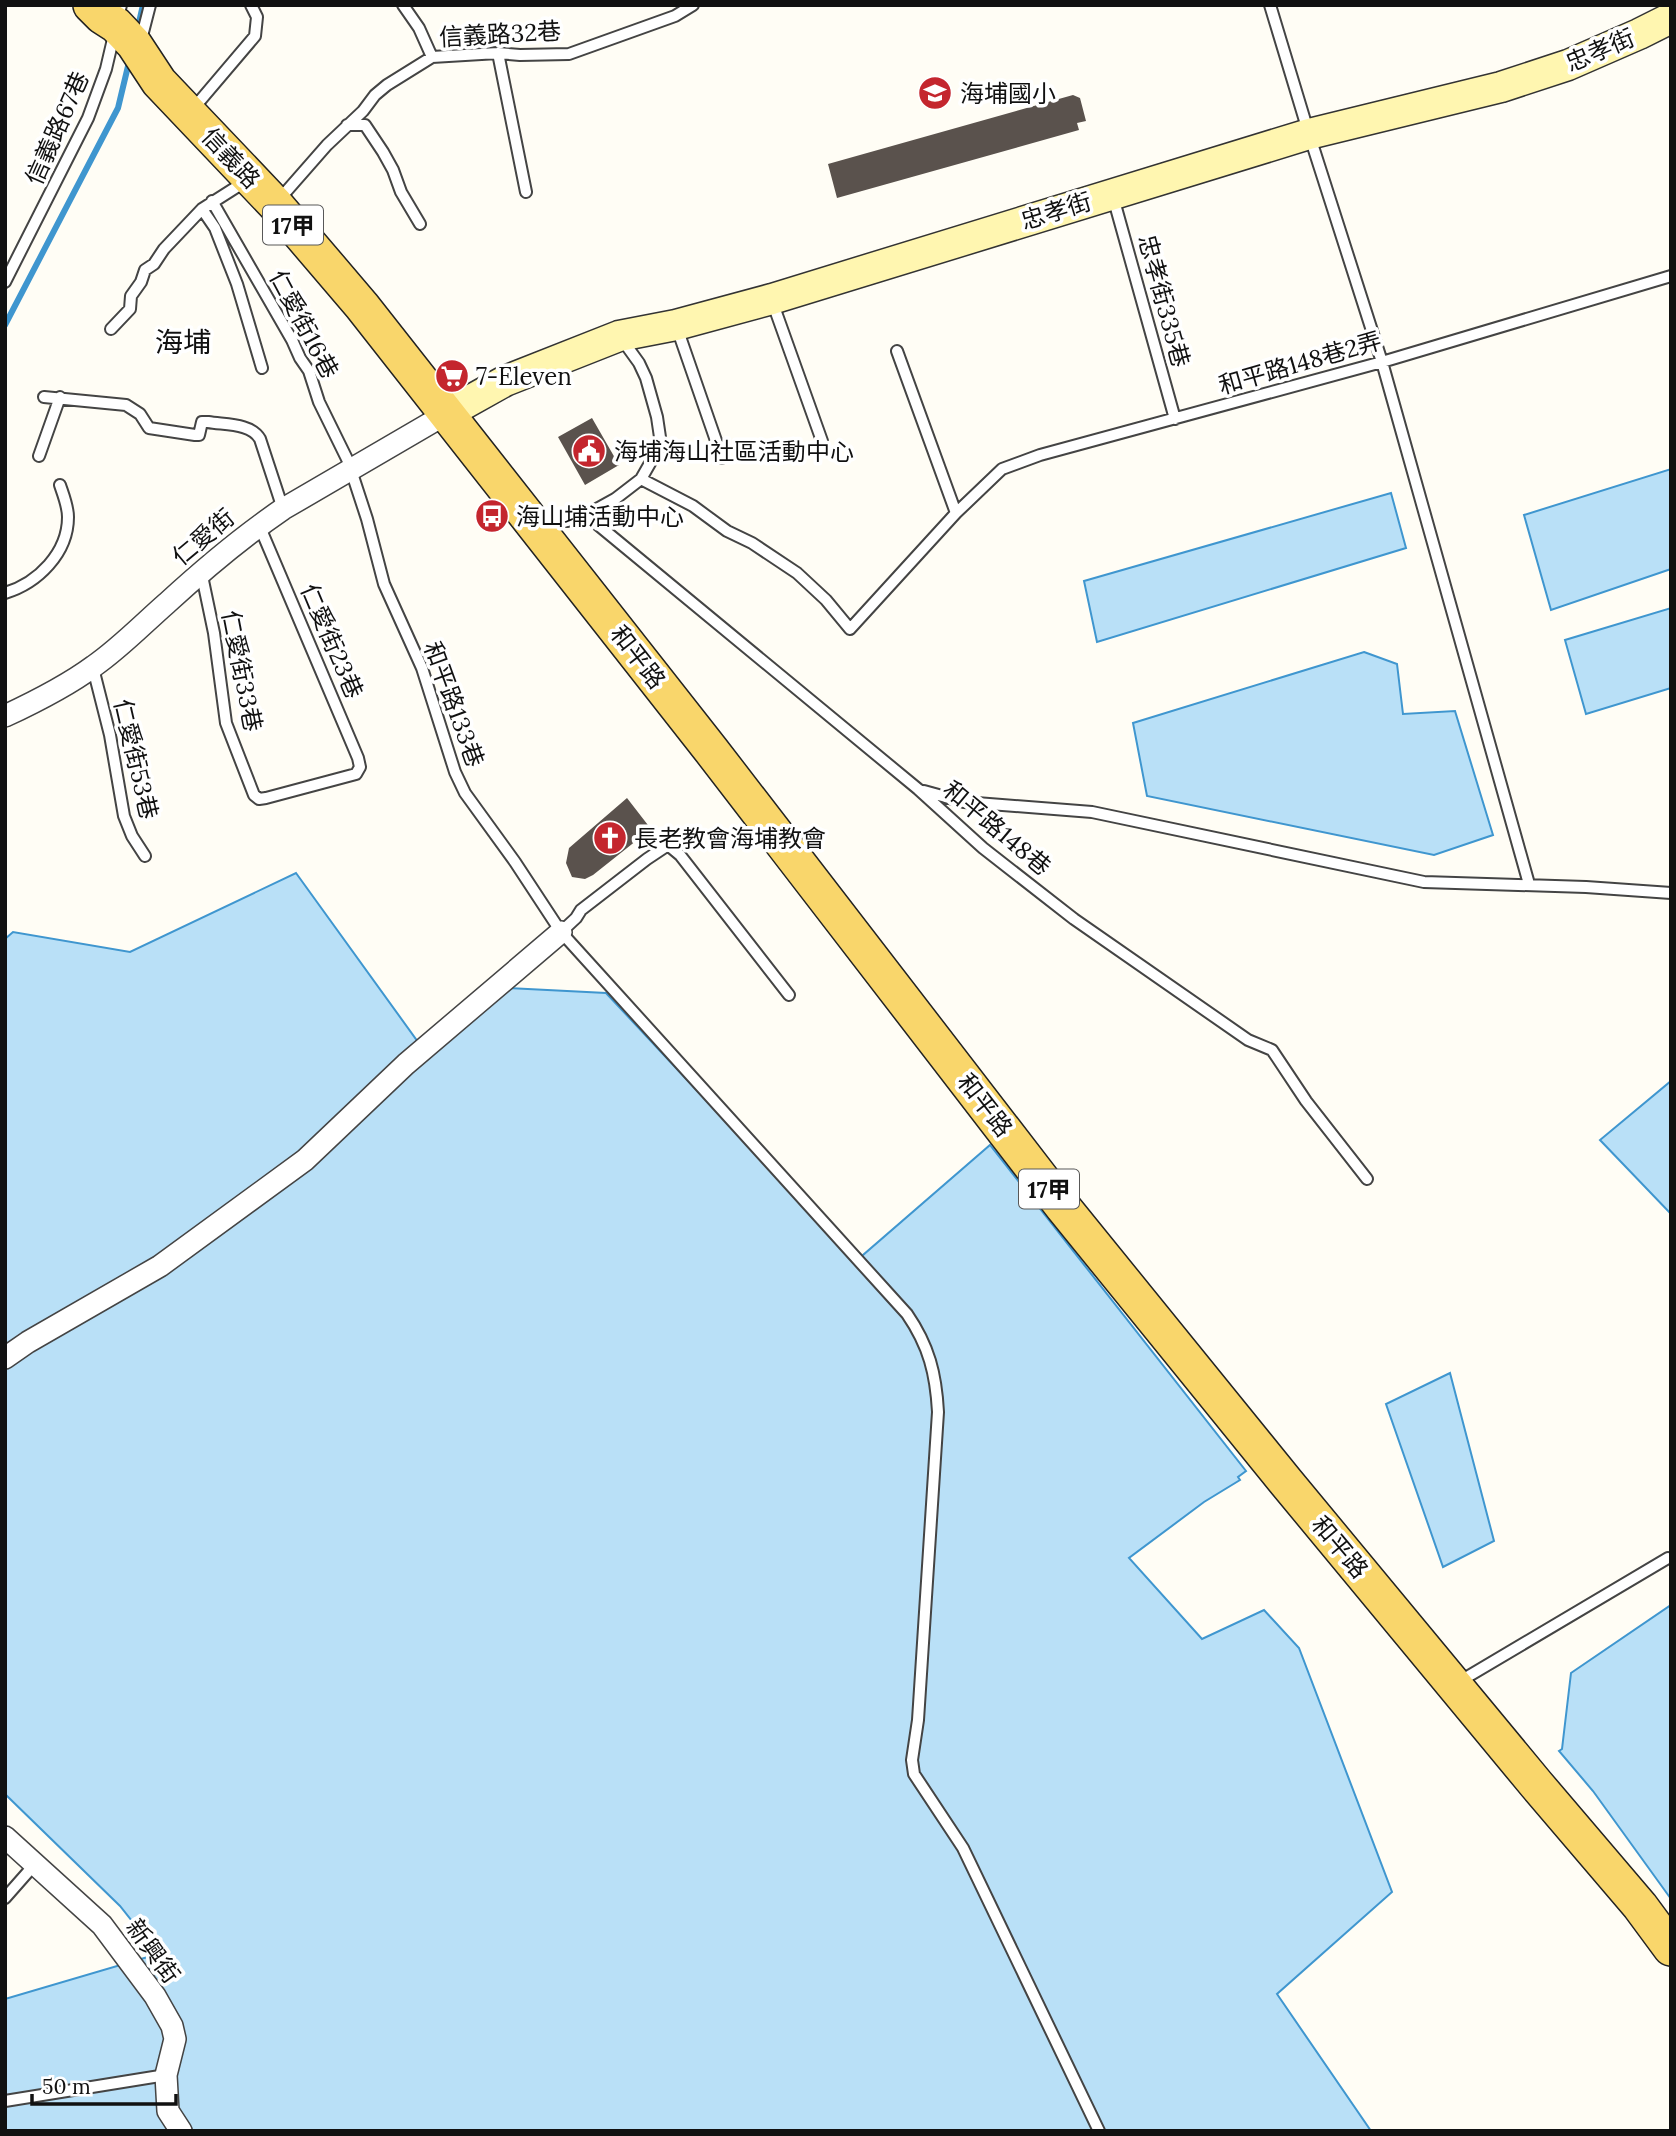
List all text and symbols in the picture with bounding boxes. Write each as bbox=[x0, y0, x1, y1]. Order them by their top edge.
street label: 信義路32巷 bbox=[438, 15, 562, 53]
street label: 忠孝街 bbox=[1561, 22, 1639, 78]
street label: 信義路67巷 bbox=[18, 67, 96, 189]
school or university icon: 海埔國小 bbox=[916, 74, 954, 112]
place label: 海埔國小 bbox=[960, 78, 1056, 109]
street label: 信義路 bbox=[195, 121, 267, 195]
street label: 忠孝街 bbox=[1017, 186, 1095, 236]
road number: 17甲 bbox=[263, 206, 323, 244]
street label: 忠孝街335巷 bbox=[1131, 231, 1197, 371]
street label: 仁愛街16巷 bbox=[262, 264, 346, 384]
district label: 海埔 bbox=[155, 324, 211, 360]
street label: 和平路148巷2弄 bbox=[1215, 325, 1385, 401]
supermarket icon: 7-Eleven bbox=[433, 357, 471, 395]
place label: 7-Eleven bbox=[476, 361, 572, 392]
public building icon: 海埔海山社區活動中心 bbox=[570, 432, 608, 470]
place label: 海埔海山社區活動中心 bbox=[614, 436, 854, 467]
bus stop icon: 海山埔活動中心 bbox=[473, 497, 511, 535]
place label: 海山埔活動中心 bbox=[516, 501, 684, 532]
street label: 仁愛街 bbox=[165, 502, 241, 572]
street label: 仁愛街23巷 bbox=[294, 579, 370, 703]
street label: 仁愛街33巷 bbox=[215, 608, 269, 734]
street label: 和平路 bbox=[604, 619, 672, 695]
street label: 和平路133巷 bbox=[417, 637, 491, 771]
street label: 仁愛街53巷 bbox=[107, 696, 165, 822]
street label: 和平路148巷 bbox=[937, 774, 1057, 882]
church icon: 長老教會海埔教會 bbox=[591, 819, 629, 857]
place label: 長老教會海埔教會 bbox=[634, 823, 826, 854]
street label: 和平路 bbox=[951, 1067, 1019, 1143]
road number: 17甲 bbox=[1019, 1170, 1079, 1208]
street label: 和平路 bbox=[1305, 1509, 1375, 1585]
street label: 新興街 bbox=[119, 1913, 187, 1989]
scale bar bbox=[32, 2062, 175, 2106]
text: 50 m bbox=[42, 2073, 91, 2100]

